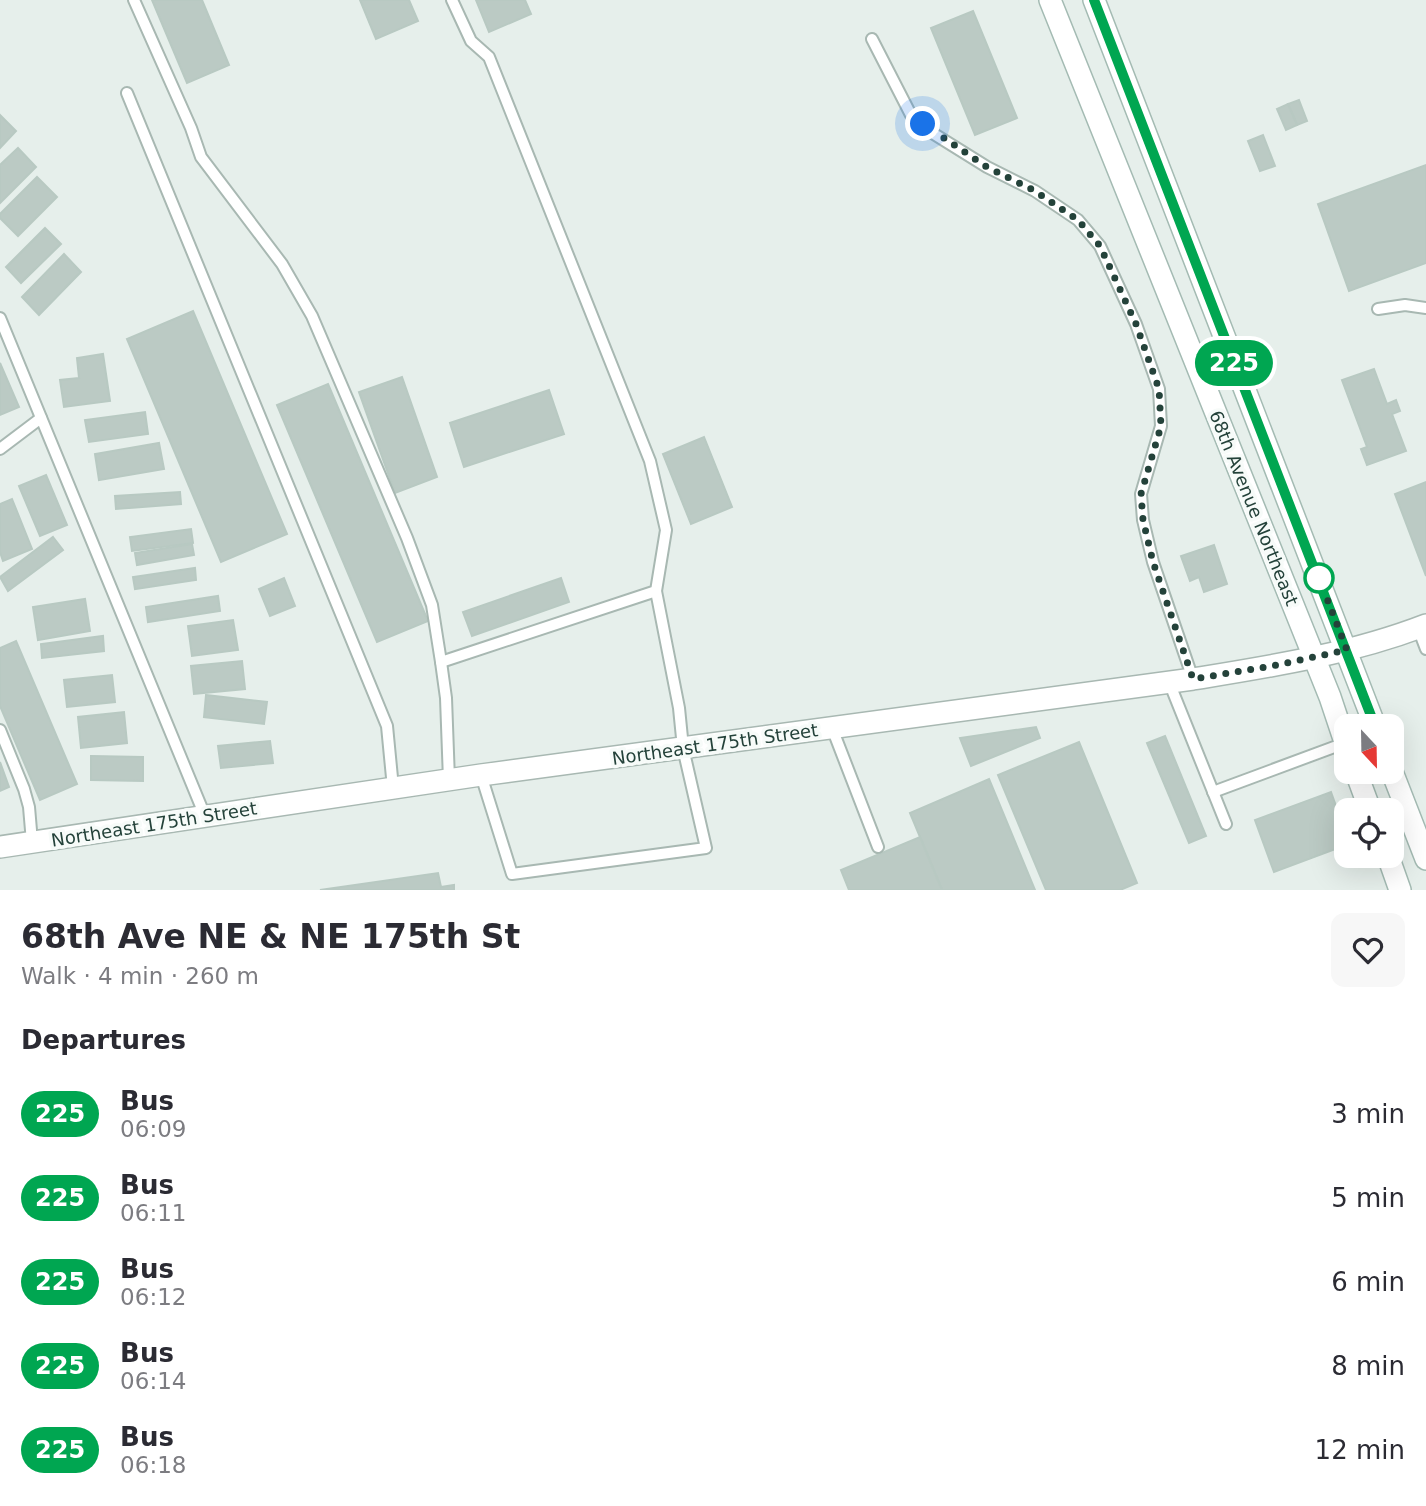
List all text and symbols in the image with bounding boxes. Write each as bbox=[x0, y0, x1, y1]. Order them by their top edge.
your location bbox=[905, 106, 940, 141]
line badge: 225 bbox=[1194, 340, 1274, 386]
text: 225 bbox=[1209, 349, 1259, 377]
street label: 68th Avenue Northeast bbox=[1205, 407, 1303, 609]
unlabelled marker bbox=[1304, 563, 1334, 593]
north arrow bbox=[1334, 714, 1404, 784]
map controls bbox=[1334, 714, 1404, 868]
street label: Northeast 175th Street bbox=[611, 719, 819, 769]
street label: Northeast 175th Street bbox=[50, 797, 258, 851]
button: locate bbox=[1334, 798, 1404, 868]
button: heart bbox=[1331, 913, 1405, 987]
text: 68th Ave NE & NE 175th St bbox=[21, 917, 520, 956]
text: Walk · 4 min · 260 m bbox=[21, 963, 259, 989]
text: Departures bbox=[21, 1025, 186, 1055]
text: Bus bbox=[120, 1086, 174, 1116]
text: 3 min bbox=[1331, 1099, 1405, 1129]
text: 225 bbox=[35, 1100, 85, 1128]
text: 06:09 bbox=[120, 1116, 186, 1142]
text: Bus bbox=[120, 1170, 174, 1200]
text: 5 min bbox=[1331, 1183, 1405, 1213]
text: 225 bbox=[35, 1184, 85, 1212]
text: 06:11 bbox=[120, 1200, 186, 1226]
text: Bus bbox=[120, 1254, 174, 1284]
text: 6 min bbox=[1331, 1267, 1405, 1297]
text: 225 bbox=[35, 1268, 85, 1296]
text: 06:12 bbox=[120, 1284, 186, 1310]
text: Bus bbox=[120, 1338, 174, 1368]
text: 8 min bbox=[1331, 1351, 1405, 1381]
text: 225 bbox=[35, 1352, 85, 1380]
text: 06:14 bbox=[120, 1368, 186, 1394]
text: Bus bbox=[120, 1422, 174, 1452]
text: 12 min bbox=[1315, 1435, 1405, 1465]
text: 225 bbox=[35, 1436, 85, 1464]
text: 06:18 bbox=[120, 1452, 186, 1478]

